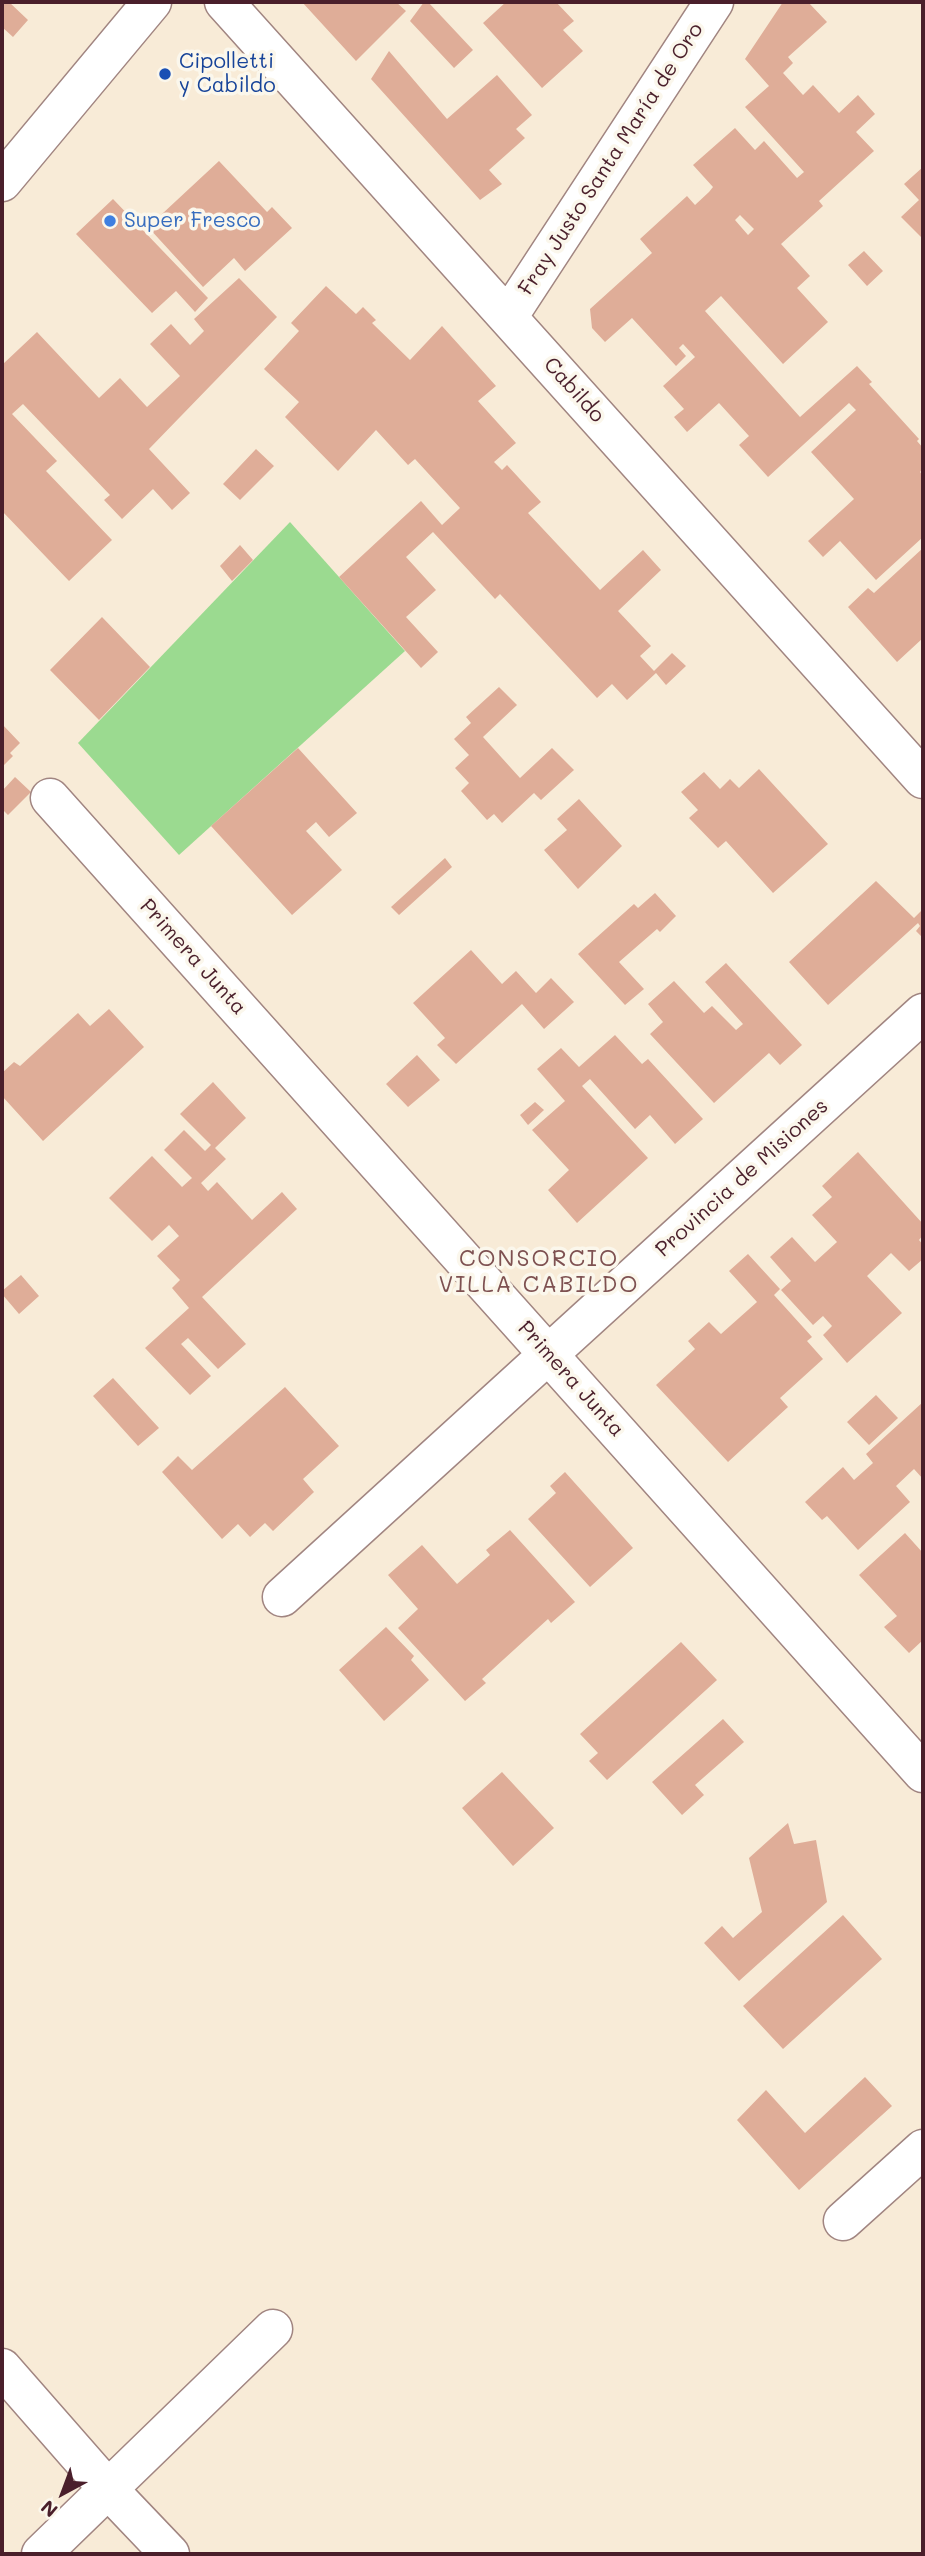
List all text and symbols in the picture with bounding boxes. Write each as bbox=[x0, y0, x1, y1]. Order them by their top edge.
street label: Fray Justo Santa María de Oro bbox=[513, 18, 709, 300]
place label: Cipolletti y Cabildo bbox=[179, 49, 276, 99]
marker: Cipolletti y Cabildo bbox=[157, 66, 173, 82]
place label: Super Fresco bbox=[124, 208, 261, 234]
marker: Super Fresco bbox=[102, 213, 118, 229]
street label: Cabildo bbox=[538, 352, 610, 428]
street label: Primera Junta bbox=[135, 894, 251, 1020]
street label: Provincia de Misiones bbox=[650, 1094, 834, 1262]
district label: CONSORCIO VILLA CABILDO bbox=[440, 1245, 638, 1299]
street label: Primera Junta bbox=[513, 1316, 629, 1442]
north arrow bbox=[28, 2458, 98, 2528]
text: N bbox=[35, 2495, 63, 2523]

